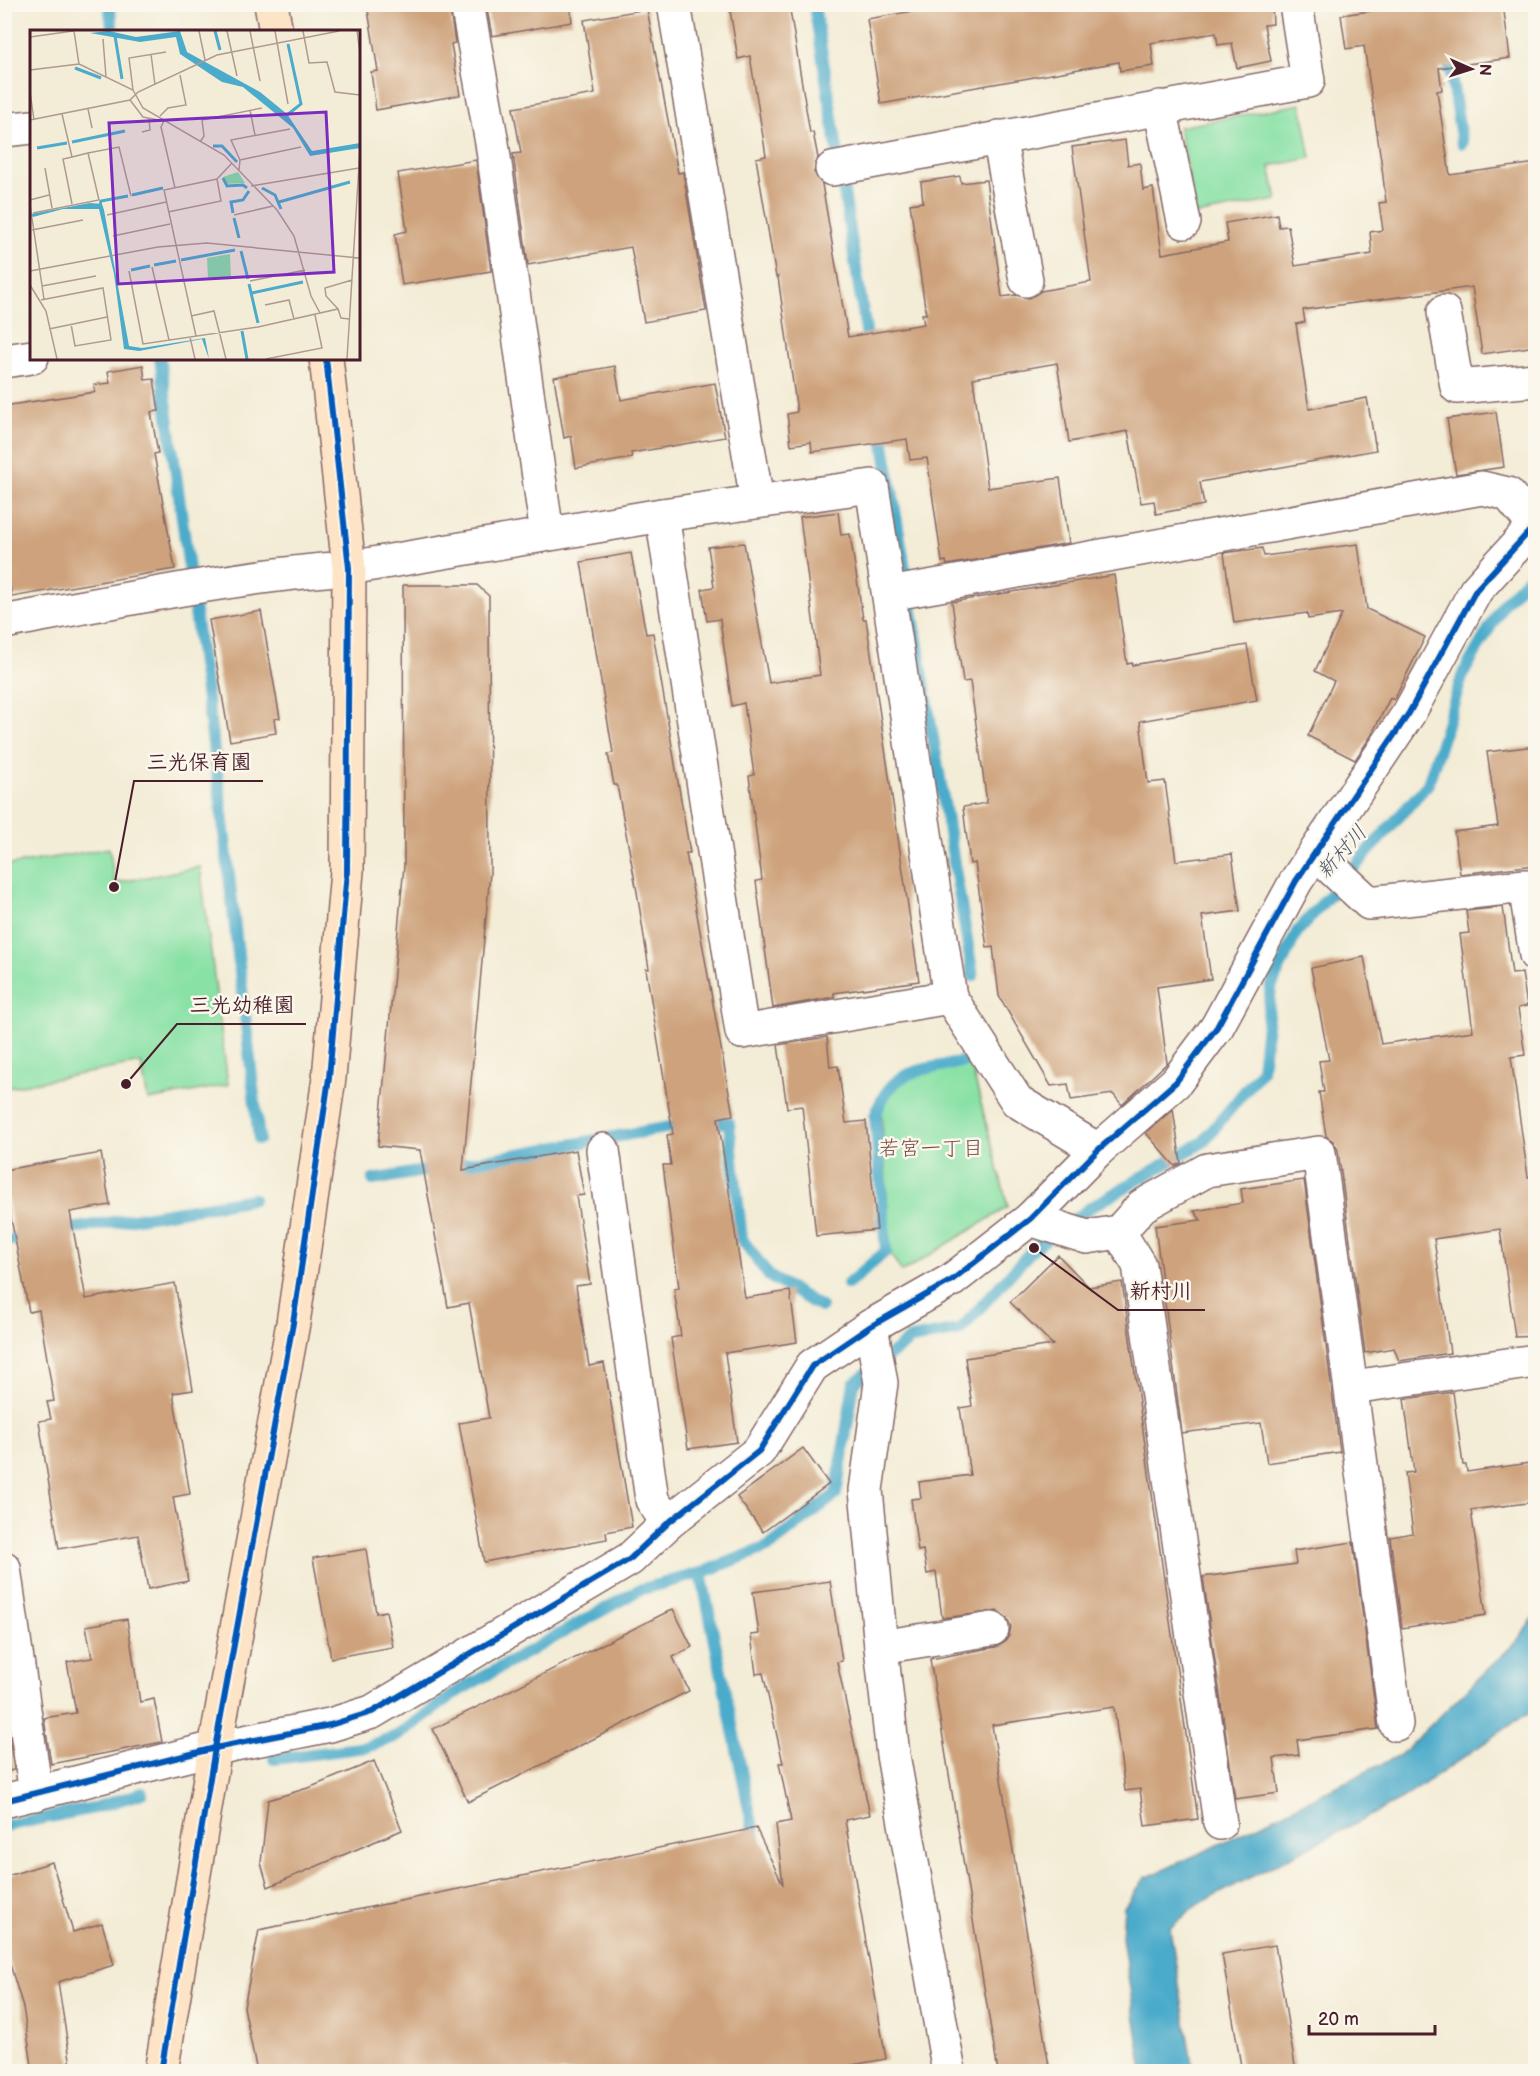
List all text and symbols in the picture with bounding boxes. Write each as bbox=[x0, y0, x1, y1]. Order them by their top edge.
inset map bbox=[30, 30, 360, 360]
north arrow bbox=[1441, 39, 1501, 99]
text: N bbox=[1475, 63, 1494, 76]
callout: 三光保育園 bbox=[134, 742, 263, 781]
text: 三光保育園 bbox=[147, 750, 252, 775]
water label: 新村川 bbox=[1312, 820, 1372, 884]
callout: 三光幼稚園 bbox=[177, 985, 306, 1024]
text: 三光幼稚園 bbox=[190, 993, 295, 1018]
district label: 若宮一丁目 bbox=[879, 1136, 984, 1161]
callout: 新村川 bbox=[1118, 1271, 1205, 1310]
text: 新村川 bbox=[1130, 1279, 1193, 1304]
scale bar bbox=[1309, 1998, 1435, 2036]
text: 20 m bbox=[1318, 2009, 1359, 2030]

